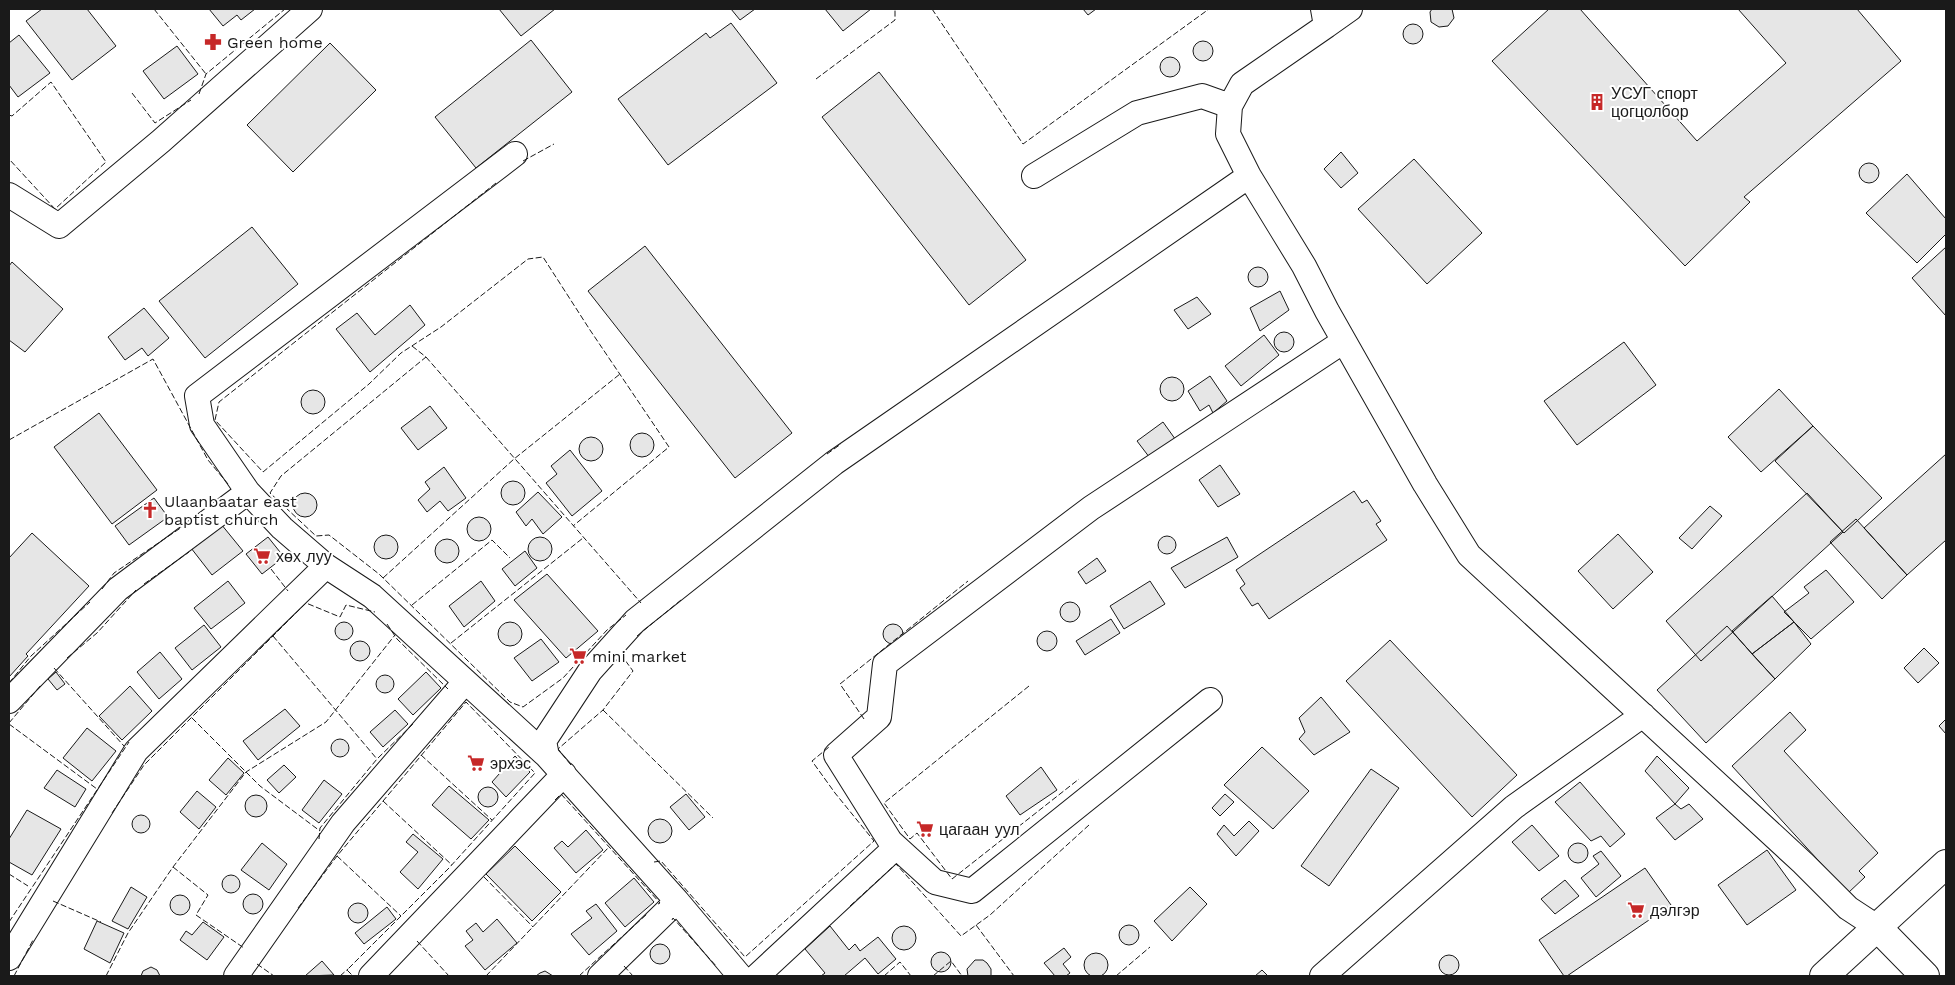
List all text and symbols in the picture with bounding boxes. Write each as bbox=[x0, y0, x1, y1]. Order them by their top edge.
pharmacy icon: Green home bbox=[203, 32, 223, 52]
place label: Green home bbox=[227, 33, 323, 52]
place label: УСУГ спорт цогцолбор bbox=[1611, 84, 1699, 121]
building icon: УСУГ спорт цогцолбор bbox=[1587, 92, 1607, 112]
place label: Ulaanbaatar east baptist church bbox=[164, 492, 297, 529]
church icon: Ulaanbaatar east baptist church bbox=[140, 500, 160, 520]
supermarket icon: хөх луу bbox=[252, 546, 272, 566]
place label: хөх луу bbox=[276, 547, 332, 566]
supermarket icon: mini market bbox=[568, 646, 588, 666]
place label: mini market bbox=[592, 647, 687, 666]
supermarket icon: эрхэс bbox=[466, 753, 486, 773]
place label: эрхэс bbox=[490, 754, 531, 773]
supermarket icon: цагаан уул bbox=[915, 819, 935, 839]
place label: цагаан уул bbox=[939, 820, 1020, 839]
supermarket icon: дэлгэр bbox=[1626, 900, 1646, 920]
place label: дэлгэр bbox=[1650, 901, 1700, 920]

